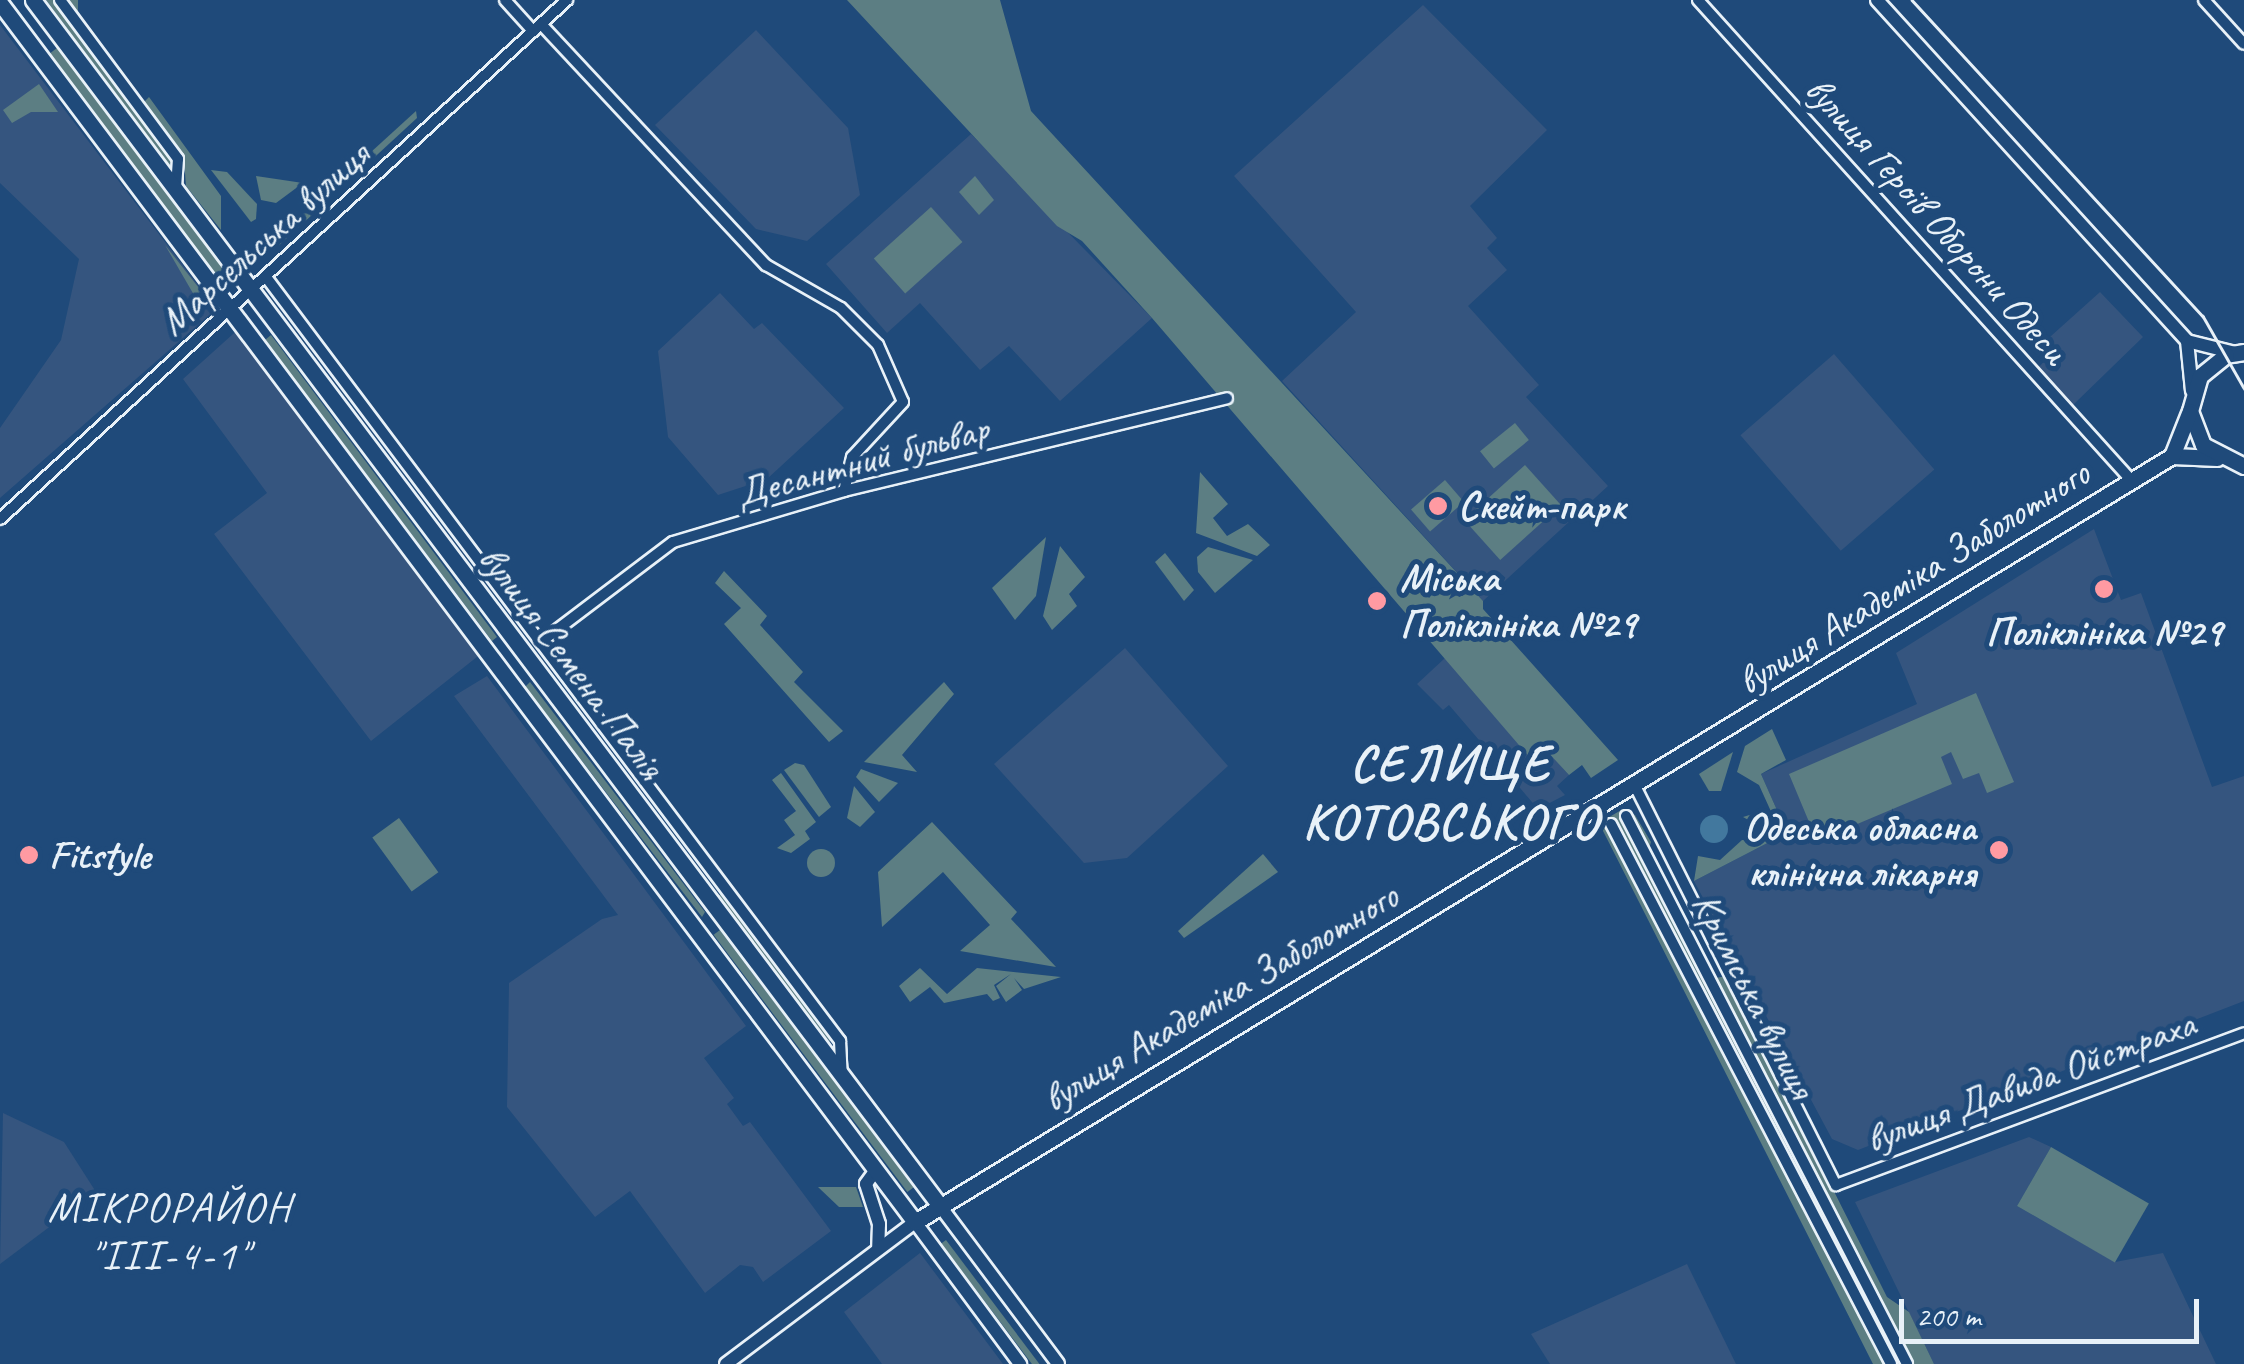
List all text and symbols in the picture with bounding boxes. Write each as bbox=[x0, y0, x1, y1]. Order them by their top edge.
street label: вулиця Героїв Оборони Одеси bbox=[1794, 65, 2080, 375]
street label: Марсельська вулиця bbox=[149, 131, 379, 345]
street label: Десантний бульвар bbox=[730, 404, 994, 518]
street label: вулиця Академіка Заболотного bbox=[1726, 448, 2100, 706]
place label: Скейт-парк bbox=[1458, 482, 1626, 530]
marker: Скейт-парк bbox=[1427, 495, 1449, 517]
street label: вулиця Семена Палія bbox=[468, 535, 676, 789]
place label: Міська Поліклініка №29 bbox=[1400, 554, 1636, 648]
marker: Поліклініка №29 bbox=[2091, 576, 2117, 602]
marker: Міська Поліклініка №29 bbox=[1364, 588, 1390, 614]
place label: Поліклініка №29 bbox=[1986, 608, 2222, 656]
district label: СЕЛИЩЕ КОТОВСЬКОГО bbox=[1296, 733, 1606, 850]
place label: Одеська обласна клінічна лікарня bbox=[1743, 803, 1976, 897]
place label: Fitstyle bbox=[49, 831, 150, 879]
marker: Одеська обласна клінічна лікарня bbox=[1986, 837, 2012, 863]
marker: Fitstyle bbox=[18, 844, 40, 866]
street label: вулиця Академіка Заболотного bbox=[1031, 871, 1409, 1123]
street label: Кримська вулиця bbox=[1681, 883, 1827, 1107]
street label: вулиця Давида Ойстраха bbox=[1859, 999, 2201, 1163]
district label: МІКРОРАЙОН "ІІІ-4-1" bbox=[47, 1183, 293, 1282]
scale bar bbox=[1904, 1279, 2204, 1341]
text: 200 m bbox=[1916, 1297, 1981, 1335]

